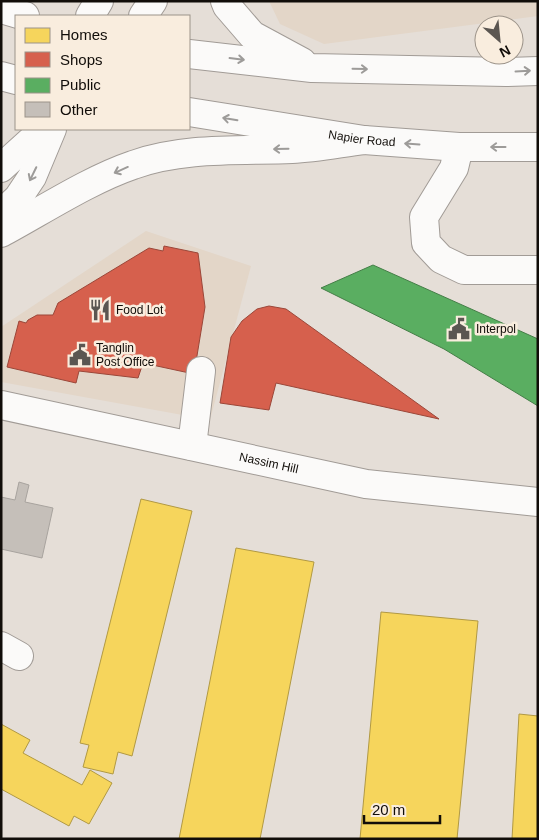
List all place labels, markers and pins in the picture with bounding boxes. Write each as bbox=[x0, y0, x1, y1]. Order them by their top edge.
restaurant icon: Food Lot bbox=[87, 297, 113, 323]
place label: Food Lot bbox=[116, 303, 164, 317]
public building icon: Interpol bbox=[446, 316, 472, 342]
place label: Interpol bbox=[476, 322, 516, 336]
place label: Tanglin Post Office bbox=[96, 341, 155, 369]
public building icon: Tanglin Post Office bbox=[67, 342, 93, 368]

